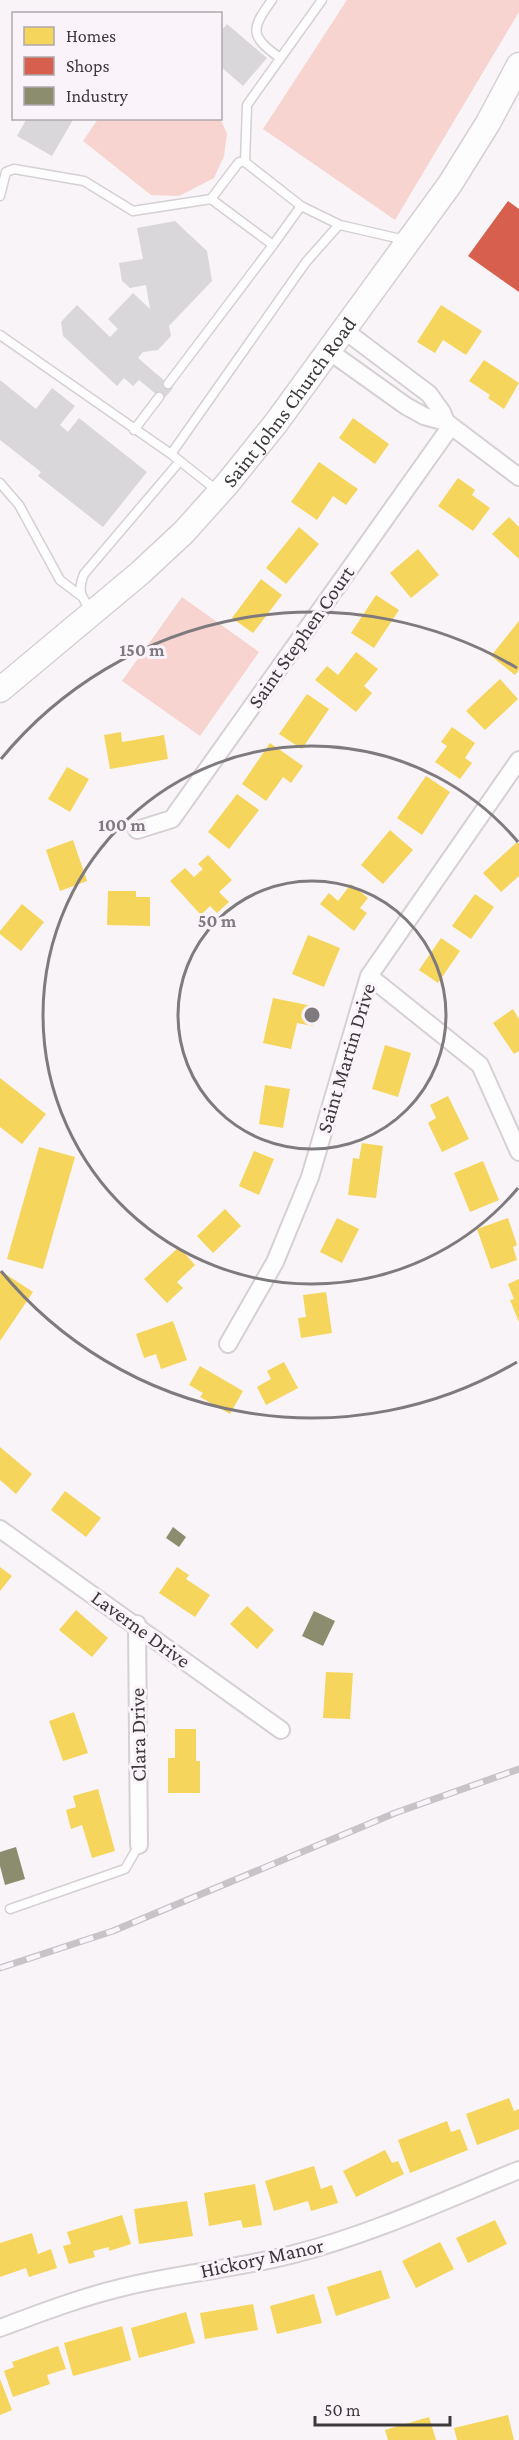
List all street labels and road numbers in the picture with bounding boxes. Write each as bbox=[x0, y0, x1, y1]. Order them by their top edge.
street label: Saint Johns Church Road bbox=[217, 312, 361, 492]
street label: Saint Stephen Court bbox=[243, 560, 360, 713]
street label: Saint Martin Drive bbox=[312, 980, 380, 1136]
street label: Laverne Drive bbox=[87, 1585, 195, 1673]
street label: Clara Drive bbox=[125, 1688, 151, 1782]
street label: Hickory Manor bbox=[198, 2233, 326, 2283]

